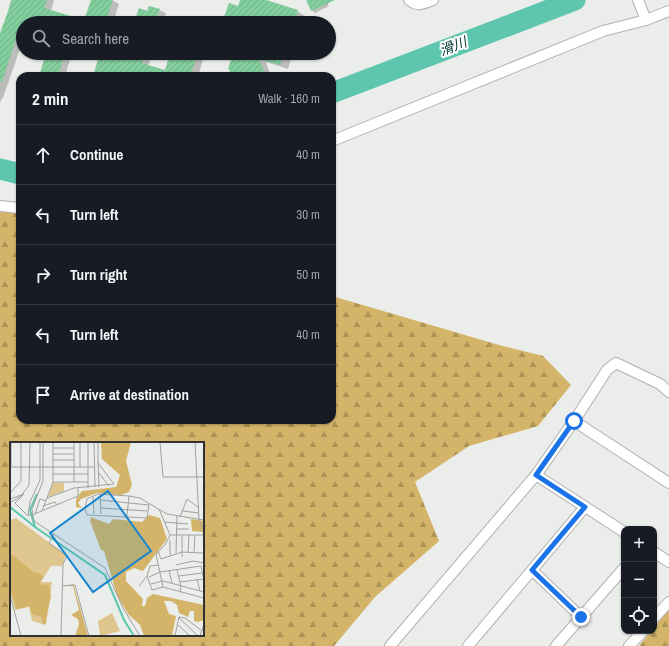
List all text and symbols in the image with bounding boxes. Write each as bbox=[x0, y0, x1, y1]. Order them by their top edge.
search box bbox=[16, 16, 336, 60]
icon: search bbox=[30, 27, 52, 49]
text: Search here bbox=[62, 28, 129, 49]
water label: 滑川 bbox=[437, 32, 471, 59]
text: 2 min bbox=[32, 87, 68, 110]
text: Walk · 160 m bbox=[258, 90, 320, 107]
icon: ahead bbox=[32, 144, 54, 166]
text: Continue bbox=[70, 144, 123, 165]
text: 40 m bbox=[296, 146, 320, 163]
icon: left bbox=[32, 204, 54, 226]
text: Turn left bbox=[70, 204, 118, 225]
text: 30 m bbox=[296, 206, 320, 223]
icon: right bbox=[32, 264, 54, 286]
text: Turn right bbox=[70, 264, 127, 285]
text: 50 m bbox=[296, 266, 320, 283]
icon: left bbox=[32, 324, 54, 346]
text: Turn left bbox=[70, 324, 118, 345]
text: 40 m bbox=[296, 326, 320, 343]
icon: arrive bbox=[32, 384, 54, 406]
text: Arrive at destination bbox=[70, 384, 189, 405]
route start bbox=[565, 412, 583, 430]
inset map bbox=[10, 442, 204, 636]
map controls bbox=[621, 526, 657, 634]
button: + bbox=[621, 526, 657, 562]
button: − bbox=[621, 562, 657, 598]
button: locate bbox=[621, 598, 657, 634]
route end bbox=[572, 608, 590, 626]

